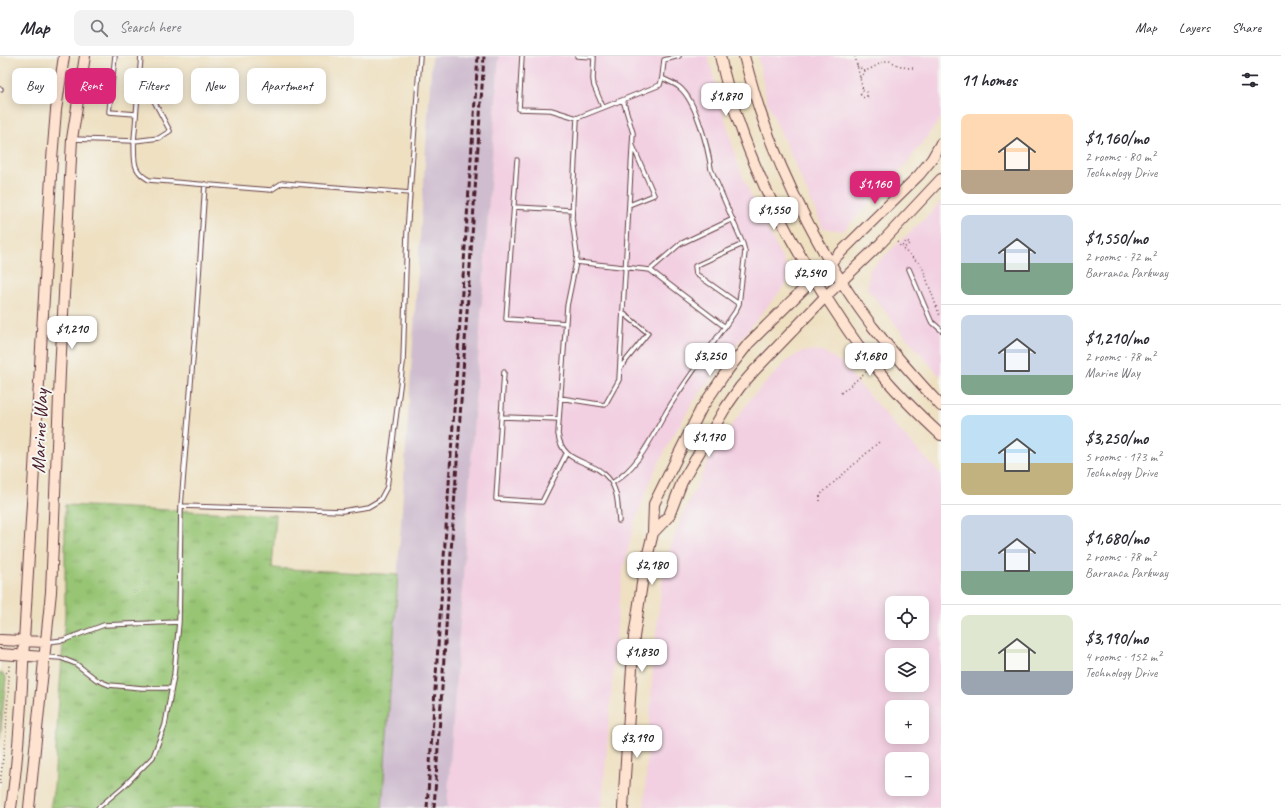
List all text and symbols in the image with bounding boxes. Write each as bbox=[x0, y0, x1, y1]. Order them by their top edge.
search box bbox=[74, 10, 354, 46]
text: Map bbox=[20, 16, 50, 40]
icon: search bbox=[88, 17, 110, 39]
text: Search here bbox=[120, 18, 181, 37]
text: Map bbox=[1135, 19, 1157, 36]
text: Layers bbox=[1179, 19, 1210, 36]
text: Share bbox=[1232, 19, 1261, 36]
chip: Buy bbox=[12, 68, 57, 104]
chip: Rent bbox=[65, 68, 116, 104]
chip: Filters bbox=[124, 68, 183, 104]
chip: New bbox=[191, 68, 239, 104]
chip: Apartment bbox=[247, 68, 326, 104]
icon: filters bbox=[1239, 69, 1261, 91]
text: 11 homes bbox=[961, 70, 1017, 91]
pin: $1,870 bbox=[693, 83, 759, 117]
text: $1,870 bbox=[710, 88, 742, 104]
text: $1,160/mo bbox=[1085, 128, 1149, 149]
icon: home bbox=[993, 130, 1041, 178]
text: 2 rooms · 80 m² bbox=[1085, 149, 1155, 165]
text: Technology Drive bbox=[1085, 165, 1157, 181]
pin: $1,160 bbox=[842, 171, 908, 205]
text: $1,160 bbox=[859, 176, 891, 192]
pin: $1,550 bbox=[741, 197, 807, 231]
text: $1,550 bbox=[758, 202, 790, 218]
text: $1,550/mo bbox=[1085, 228, 1148, 249]
icon: home bbox=[993, 231, 1041, 279]
text: 2 rooms · 72 m² bbox=[1085, 249, 1155, 265]
pin: $2,540 bbox=[777, 260, 843, 294]
text: $2,540 bbox=[794, 265, 826, 281]
text: Barranca Parkway bbox=[1085, 265, 1168, 281]
pin: $1,210 bbox=[39, 316, 105, 350]
text: $1,210 bbox=[56, 321, 88, 337]
text: $1,210/mo bbox=[1085, 328, 1148, 349]
icon: home bbox=[993, 331, 1041, 379]
pin: $3,250 bbox=[677, 343, 743, 377]
pin: $1,680 bbox=[837, 343, 903, 377]
text: $3,250 bbox=[694, 348, 726, 364]
text: $1,680 bbox=[854, 348, 886, 364]
text: 2 rooms · 78 m² bbox=[1085, 349, 1155, 365]
text: Marine Way bbox=[1085, 365, 1140, 381]
street label: Marine Way bbox=[26, 386, 54, 474]
pin: $1,170 bbox=[676, 424, 742, 458]
text: $3,250/mo bbox=[1085, 428, 1148, 449]
text: $1,170 bbox=[693, 429, 725, 445]
icon: home bbox=[993, 431, 1041, 479]
text: 5 rooms · 173 m² bbox=[1085, 449, 1161, 465]
text: Technology Drive bbox=[1085, 465, 1157, 481]
text: $1,680/mo bbox=[1085, 528, 1149, 549]
icon: home bbox=[993, 531, 1041, 579]
text: 2 rooms · 78 m² bbox=[1085, 549, 1155, 565]
pin: $2,180 bbox=[619, 552, 685, 586]
text: $2,180 bbox=[636, 557, 668, 573]
text: Barranca Parkway bbox=[1085, 565, 1168, 581]
map controls bbox=[885, 596, 929, 796]
button: locate bbox=[885, 596, 929, 640]
text: $3,190/mo bbox=[1085, 628, 1148, 649]
icon: home bbox=[993, 631, 1041, 679]
pin: $1,830 bbox=[609, 639, 675, 673]
text: $1,830 bbox=[626, 644, 658, 660]
button: layers bbox=[885, 648, 929, 692]
text: 4 rooms · 152 m² bbox=[1085, 649, 1161, 665]
text: Technology Drive bbox=[1085, 665, 1157, 681]
button: + bbox=[885, 700, 929, 744]
pin: $3,190 bbox=[604, 725, 670, 759]
text: $3,190 bbox=[621, 730, 653, 746]
button: − bbox=[885, 752, 929, 796]

